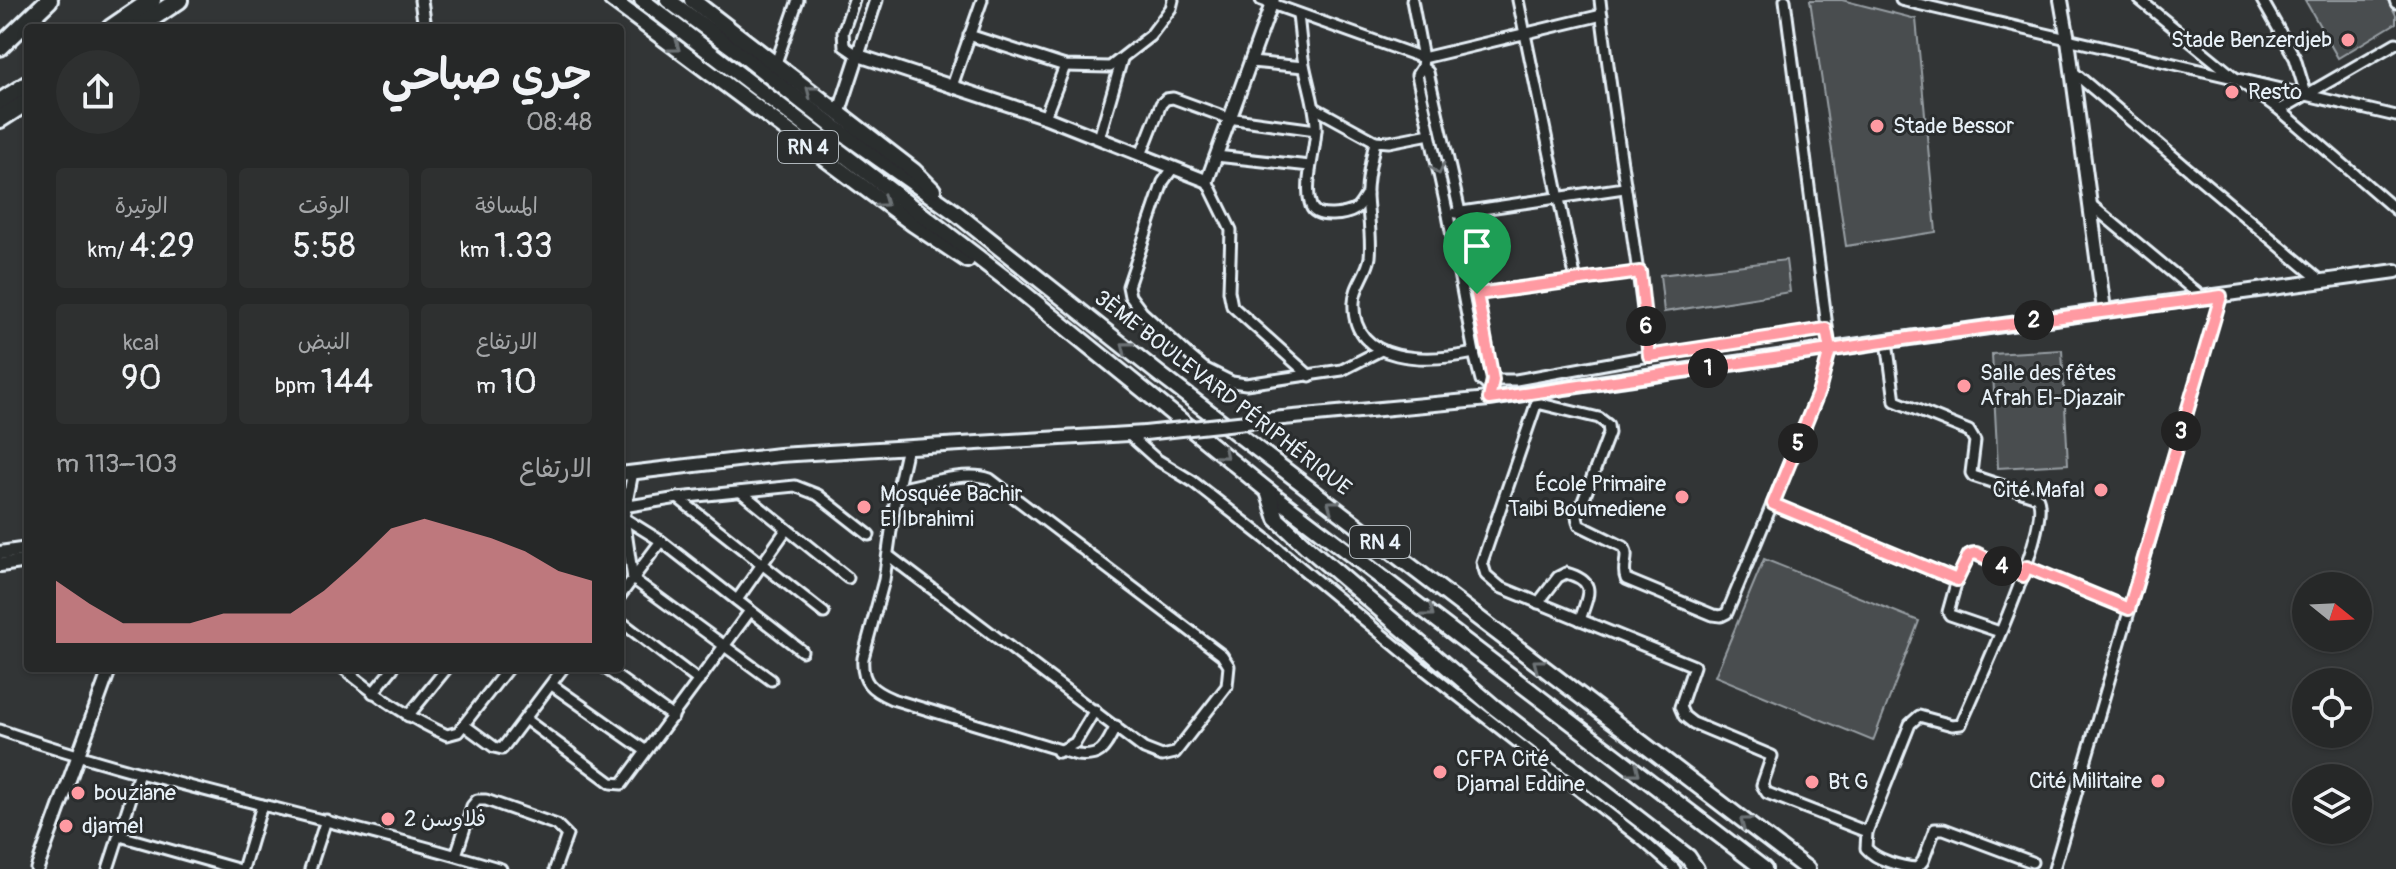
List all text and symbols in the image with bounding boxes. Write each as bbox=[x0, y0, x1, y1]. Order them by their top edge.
place label: Stade Benzerdjeb bbox=[2171, 26, 2332, 54]
marker: Stade Benzerdjeb bbox=[2339, 31, 2357, 49]
one-way arrow bbox=[666, 37, 680, 52]
text: جري صباحي bbox=[381, 48, 592, 103]
button: share bbox=[56, 50, 140, 134]
place label: Resto bbox=[2248, 78, 2302, 106]
marker: Resto bbox=[2223, 83, 2241, 101]
one-way arrow bbox=[805, 86, 820, 100]
text: 08:48 bbox=[526, 106, 592, 138]
place label: Stade Bessor bbox=[1893, 112, 2014, 140]
marker: Stade Bessor bbox=[1868, 117, 1886, 135]
road number: RN 4 bbox=[778, 131, 838, 163]
one-way arrow bbox=[1429, 162, 1446, 176]
text: الوتيرة bbox=[115, 192, 168, 220]
text: الوقت bbox=[298, 192, 350, 220]
text: المسافة bbox=[475, 192, 538, 220]
one-way arrow bbox=[875, 192, 889, 207]
pin bbox=[1443, 212, 1511, 294]
icon: arrive bbox=[1455, 224, 1499, 268]
text: 4:29 bbox=[129, 225, 195, 268]
text: 5:58 bbox=[292, 225, 356, 268]
text: 1.33 bbox=[494, 225, 553, 268]
text: /km bbox=[88, 236, 129, 264]
text: km bbox=[461, 236, 494, 264]
street label: 3ÈME BOULEVARD PÉRIPHÉRIQUE bbox=[1089, 284, 1357, 502]
pin: 2 bbox=[2014, 300, 2054, 340]
pin: 6 bbox=[1626, 306, 1666, 346]
text: 2 bbox=[2028, 306, 2040, 334]
text: 6 bbox=[1640, 312, 1652, 340]
text: النبض bbox=[298, 328, 350, 356]
text: الارتفاع bbox=[476, 328, 538, 356]
text: kcal bbox=[123, 329, 159, 357]
one-way arrow bbox=[1120, 343, 1135, 357]
pin: 1 bbox=[1688, 348, 1728, 388]
text: 1 bbox=[1704, 354, 1712, 382]
text: 90 bbox=[121, 357, 162, 400]
place label: Salle des fêtes Afrah El-Djazair bbox=[1980, 359, 2125, 412]
text: 144 bbox=[320, 361, 373, 404]
text: 10 bbox=[501, 361, 537, 404]
text: bpm bbox=[275, 372, 320, 400]
text: m bbox=[476, 372, 501, 400]
marker: Salle des fêtes Afrah El-Djazair bbox=[1955, 377, 1973, 395]
pin: 3 bbox=[2161, 411, 2201, 451]
text: 3 bbox=[2175, 417, 2187, 445]
pin: 5 bbox=[1778, 423, 1818, 463]
text: 5 bbox=[1792, 429, 1804, 457]
one-way arrow bbox=[1214, 444, 1228, 459]
text: 103–113 m bbox=[56, 448, 177, 480]
text: الارتفاع bbox=[519, 453, 592, 485]
place label: École Primaire Taibi Boumediene bbox=[1508, 470, 1666, 523]
place label: Cité Mafal bbox=[1993, 476, 2085, 504]
place label: Mosquée Bachir El Ibrahimi bbox=[880, 480, 1022, 533]
marker: Cité Mafal bbox=[2092, 481, 2110, 499]
marker: École Primaire Taibi Boumediene bbox=[1673, 488, 1691, 506]
marker: Mosquée Bachir El Ibrahimi bbox=[855, 498, 873, 516]
one-way arrow bbox=[1326, 501, 1341, 515]
road number: RN 4 bbox=[1350, 526, 1410, 558]
pin: 4 bbox=[1982, 546, 2022, 586]
text: 4 bbox=[1996, 552, 2008, 580]
north arrow bbox=[2292, 572, 2372, 652]
map controls bbox=[2292, 572, 2372, 844]
one-way arrow bbox=[1420, 603, 1435, 617]
one-way arrow bbox=[1533, 659, 1547, 673]
button: locate bbox=[2292, 668, 2372, 748]
place label: CFPA Cité Djamal Eddine bbox=[1456, 745, 1585, 798]
one-way arrow bbox=[1626, 761, 1640, 776]
marker: CFPA Cité Djamal Eddine bbox=[1431, 763, 1449, 781]
button: layers bbox=[2292, 764, 2372, 844]
place label: Cité Militaire bbox=[2029, 767, 2142, 795]
place label: Bt G bbox=[1828, 768, 1869, 796]
marker: Cité Militaire bbox=[2149, 772, 2167, 790]
marker: Bt G bbox=[1803, 773, 1821, 791]
place label: bouziane bbox=[94, 779, 176, 807]
marker: bouziane bbox=[69, 784, 87, 802]
place label: فلاوسن 2 bbox=[404, 805, 486, 833]
marker: فلاوسن 2 bbox=[379, 810, 397, 828]
place label: djamel bbox=[82, 812, 144, 840]
marker: djamel bbox=[57, 817, 75, 835]
one-way arrow bbox=[1739, 817, 1754, 831]

